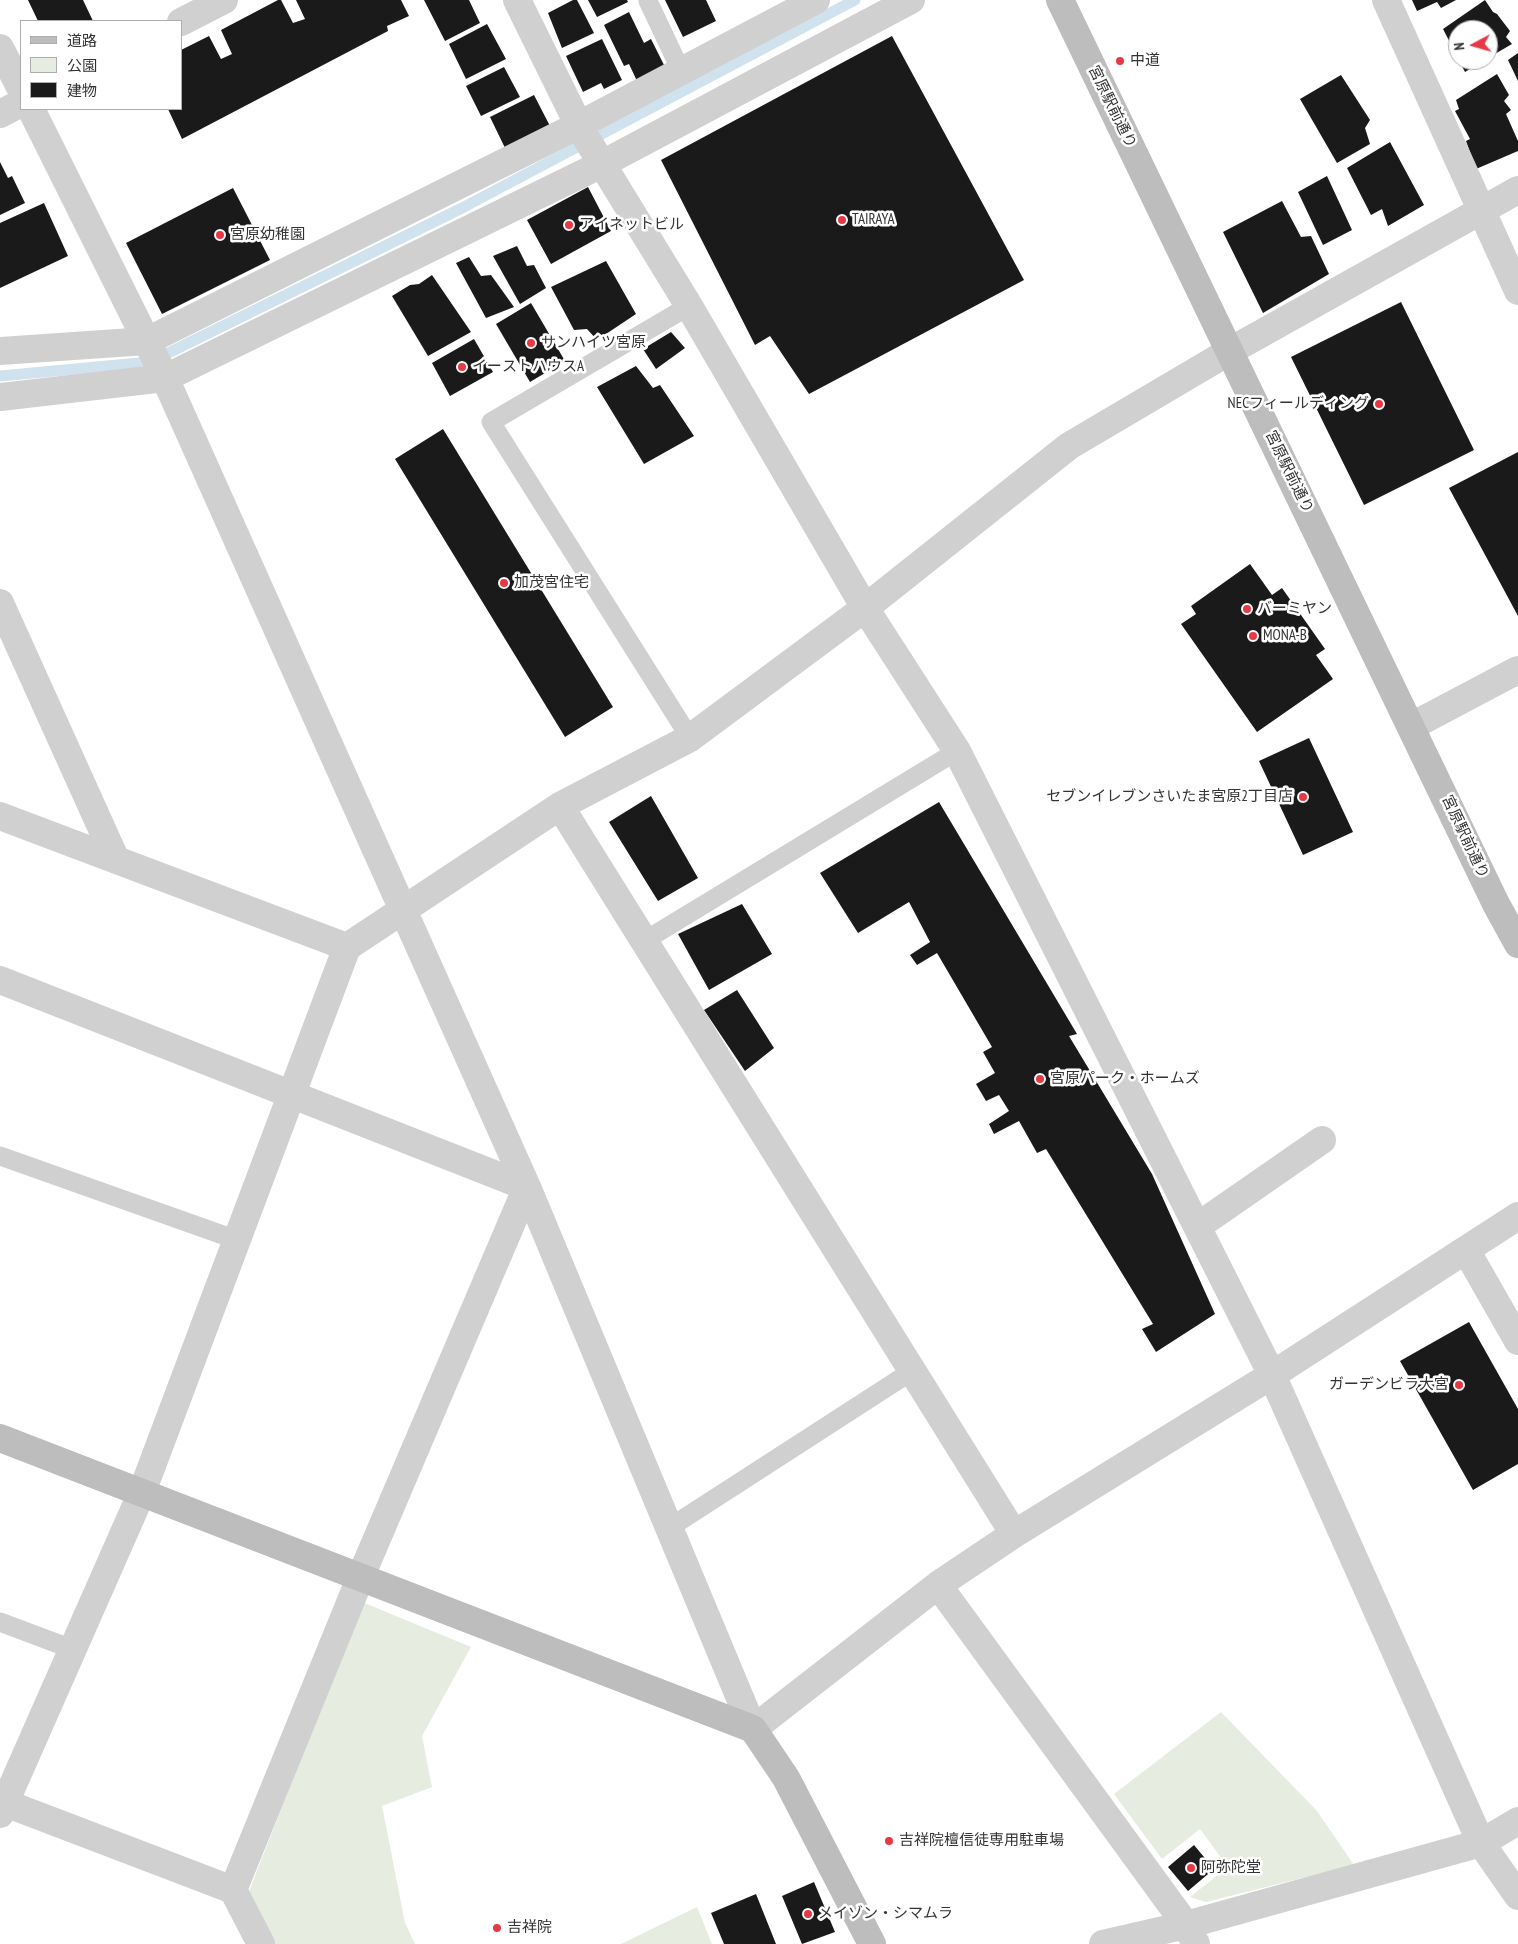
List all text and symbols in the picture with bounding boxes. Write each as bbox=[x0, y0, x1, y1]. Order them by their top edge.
legend bbox=[20, 20, 182, 110]
north arrow bbox=[1448, 20, 1498, 70]
text: 道路 bbox=[67, 31, 97, 50]
text: N bbox=[1450, 42, 1468, 51]
place label: 中道 bbox=[1130, 52, 1160, 70]
marker: 中道 bbox=[1114, 55, 1126, 67]
text: 公園 bbox=[67, 56, 97, 75]
street label: 宮原駅前通り bbox=[1084, 63, 1140, 151]
text: 建物 bbox=[67, 81, 97, 100]
place label: TAIRAYA bbox=[852, 211, 895, 229]
marker: TAIRAYA bbox=[836, 214, 848, 226]
place label: アイネットビル bbox=[579, 216, 684, 234]
marker: アイネットビル bbox=[563, 219, 575, 231]
place label: 宮原幼稚園 bbox=[230, 226, 305, 244]
marker: 宮原幼稚園 bbox=[214, 229, 226, 241]
place label: サンハイツ宮原 bbox=[541, 334, 646, 352]
marker: サンハイツ宮原 bbox=[525, 337, 537, 349]
place label: イーストハウスA bbox=[472, 358, 584, 376]
marker: イーストハウスA bbox=[456, 361, 468, 373]
place label: NECフィールディング bbox=[1228, 395, 1369, 413]
marker: NECフィールディング bbox=[1373, 398, 1385, 410]
street label: 宮原駅前通り bbox=[1261, 428, 1317, 516]
place label: 加茂宮住宅 bbox=[514, 574, 589, 592]
marker: 加茂宮住宅 bbox=[498, 577, 510, 589]
place label: バーミヤン bbox=[1257, 600, 1332, 618]
marker: バーミヤン bbox=[1241, 603, 1253, 615]
place label: MONA-B bbox=[1263, 627, 1307, 645]
marker: MONA-B bbox=[1247, 630, 1259, 642]
place label: セブンイレブンさいたま宮原2丁目店 bbox=[1046, 788, 1293, 806]
marker: セブンイレブンさいたま宮原2丁目店 bbox=[1297, 791, 1309, 803]
street label: 宮原駅前通り bbox=[1438, 792, 1492, 882]
place label: 宮原パーク・ホームズ bbox=[1050, 1070, 1200, 1088]
marker: 宮原パーク・ホームズ bbox=[1034, 1073, 1046, 1085]
place label: ガーデンビラ大宮 bbox=[1329, 1376, 1449, 1394]
marker: ガーデンビラ大宮 bbox=[1453, 1379, 1465, 1391]
place label: 吉祥院檀信徒専用駐車場 bbox=[899, 1832, 1064, 1850]
marker: 吉祥院檀信徒専用駐車場 bbox=[883, 1835, 895, 1847]
place label: 阿弥陀堂 bbox=[1201, 1859, 1261, 1877]
marker: 阿弥陀堂 bbox=[1185, 1862, 1197, 1874]
place label: メイゾン・シマムラ bbox=[818, 1905, 953, 1923]
marker: メイゾン・シマムラ bbox=[802, 1908, 814, 1920]
place label: 吉祥院 bbox=[507, 1919, 552, 1937]
marker: 吉祥院 bbox=[491, 1922, 503, 1934]

